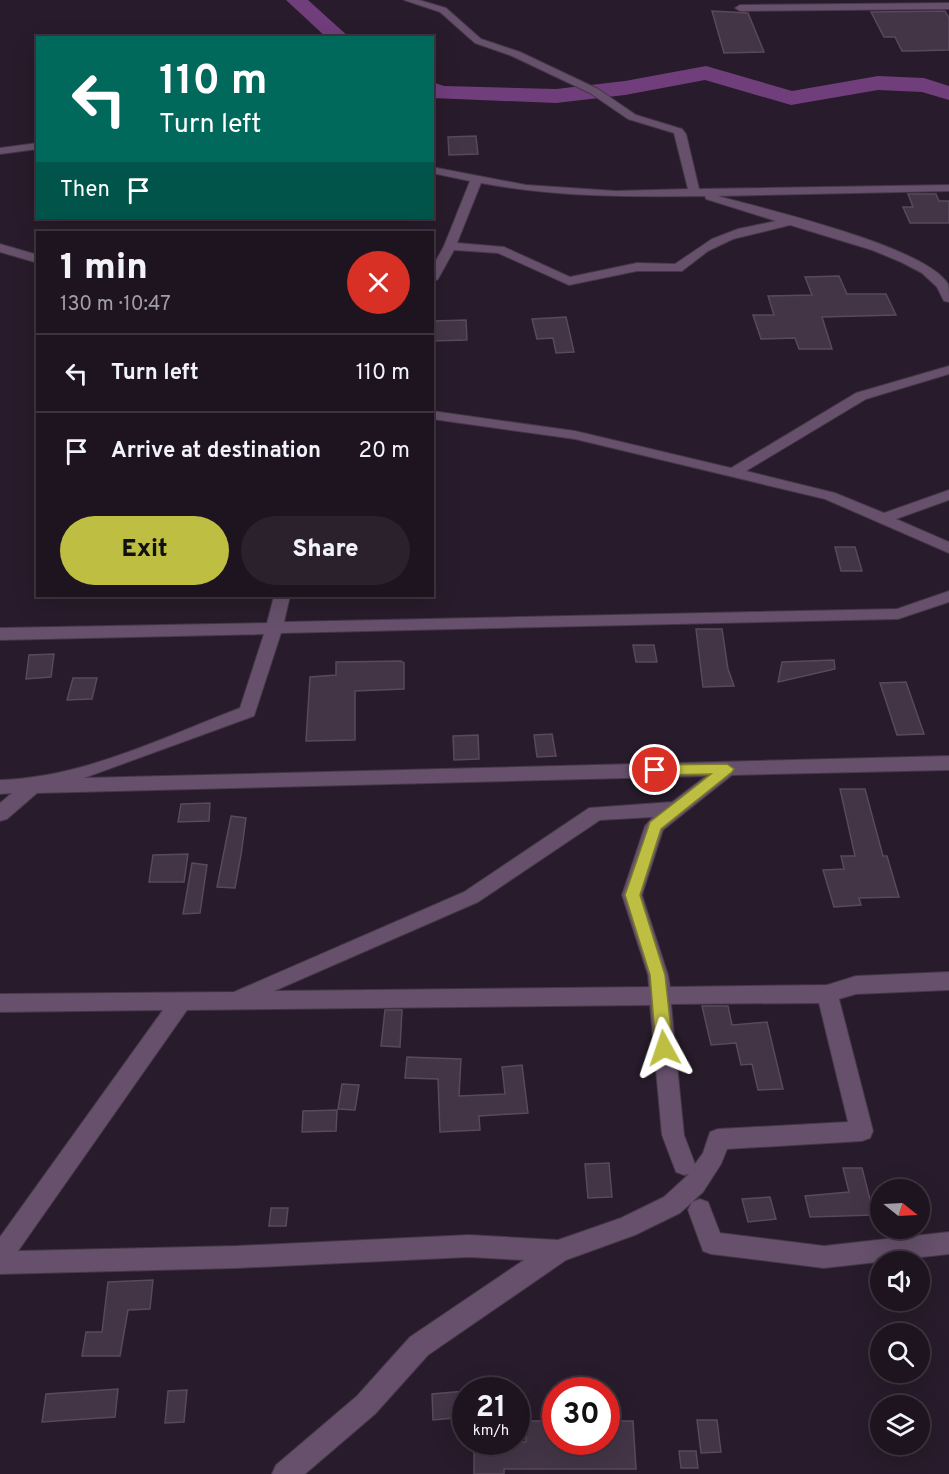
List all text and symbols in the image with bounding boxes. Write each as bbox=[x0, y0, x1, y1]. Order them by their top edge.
text: 110 m bbox=[159, 56, 268, 109]
icon: left bbox=[60, 60, 138, 138]
text: Turn left bbox=[159, 108, 261, 142]
icon: arrive bbox=[122, 174, 155, 207]
text: Then bbox=[60, 177, 110, 204]
text: 1 min bbox=[60, 246, 148, 292]
button: close bbox=[347, 251, 410, 314]
text: 130 m · 10:47 bbox=[60, 292, 171, 318]
icon: left bbox=[60, 357, 93, 390]
text: Turn left bbox=[111, 360, 199, 387]
text: 110 m bbox=[356, 360, 410, 387]
icon: arrive bbox=[60, 435, 93, 468]
text: Arrive at destination bbox=[111, 438, 321, 465]
text: 20 m bbox=[359, 438, 410, 465]
button: Exit bbox=[60, 516, 229, 585]
button: Share bbox=[241, 516, 410, 585]
pin bbox=[629, 744, 680, 795]
icon: arrive bbox=[638, 753, 671, 786]
position arrow bbox=[632, 1016, 696, 1080]
north arrow bbox=[870, 1179, 930, 1239]
map controls bbox=[870, 1179, 930, 1455]
button: sound bbox=[870, 1251, 930, 1311]
button: search bbox=[870, 1323, 930, 1383]
speed limit sign: 30 bbox=[542, 1377, 620, 1455]
text: 21 bbox=[476, 1390, 506, 1427]
button: layers bbox=[870, 1395, 930, 1455]
text: km/h bbox=[473, 1422, 509, 1441]

